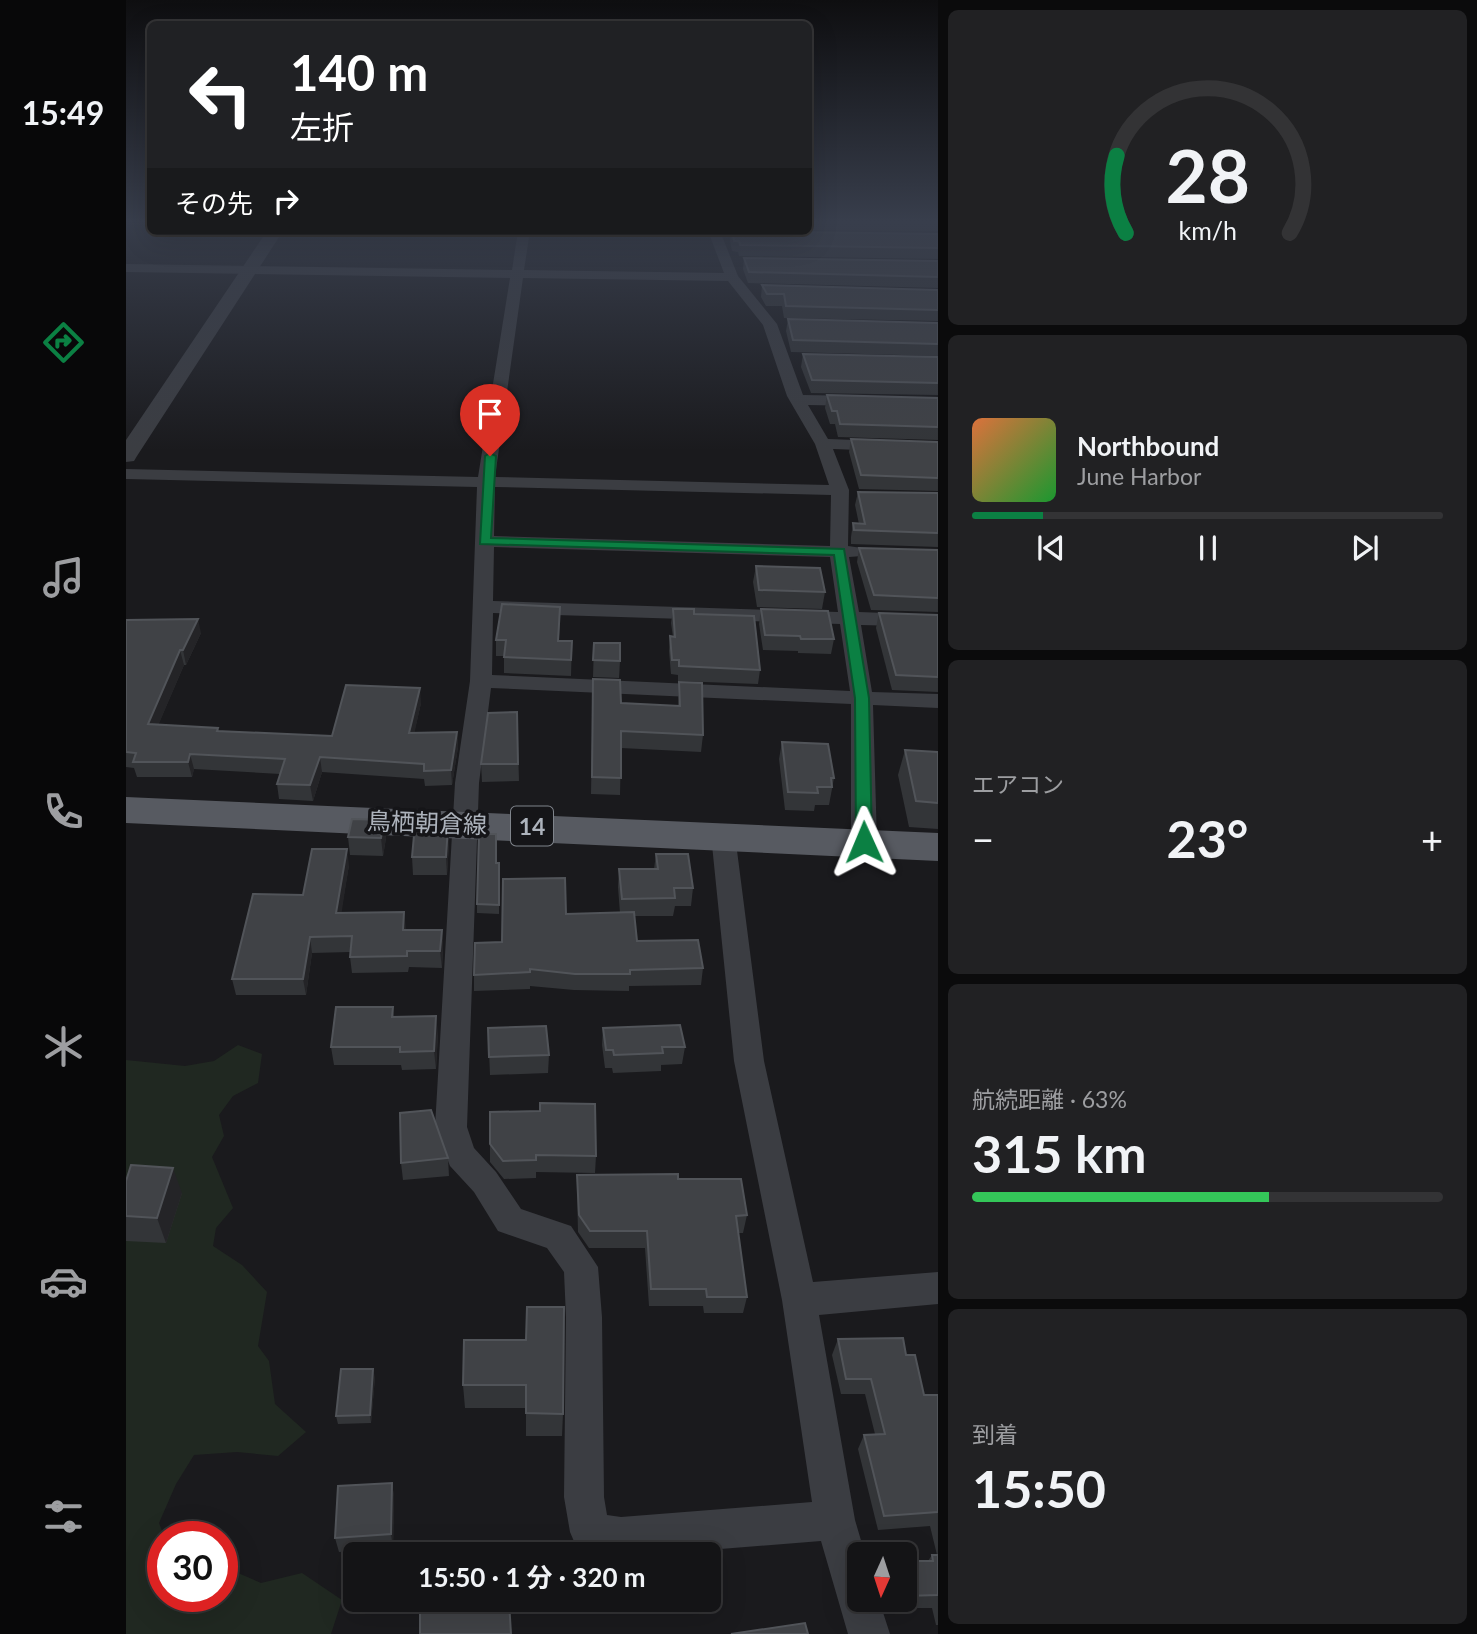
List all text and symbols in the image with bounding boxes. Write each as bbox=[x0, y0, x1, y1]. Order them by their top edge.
text: 140 m bbox=[290, 43, 428, 101]
icon: left bbox=[175, 49, 266, 140]
text: 15:49 bbox=[22, 93, 104, 132]
text: 左折 bbox=[290, 107, 354, 146]
text: 28 bbox=[1165, 132, 1250, 220]
icon: right bbox=[267, 182, 305, 220]
text: その先 bbox=[175, 187, 253, 219]
text: km/h bbox=[1178, 215, 1237, 245]
icon: directions bbox=[39, 318, 88, 367]
pin bbox=[460, 384, 520, 456]
icon: arrive bbox=[471, 395, 509, 433]
text: Northbound bbox=[1077, 430, 1219, 462]
text: June Harbor bbox=[1077, 462, 1201, 490]
icon: previous bbox=[1032, 529, 1070, 567]
icon: pause bbox=[1189, 529, 1227, 567]
icon: next bbox=[1346, 529, 1384, 567]
icon: music bbox=[39, 553, 88, 602]
text: エアコン bbox=[972, 770, 1064, 798]
icon: phone bbox=[39, 787, 88, 836]
street label: 鳥栖朝倉線 bbox=[367, 805, 487, 839]
position arrow bbox=[827, 805, 901, 879]
road number: 14 bbox=[511, 806, 553, 846]
text: 23° bbox=[1167, 807, 1248, 869]
text: − bbox=[972, 816, 994, 862]
text: + bbox=[1421, 816, 1443, 862]
icon: climate bbox=[39, 1022, 88, 1071]
text: 航続距離 · 63% bbox=[972, 1085, 1127, 1113]
text: 315 km bbox=[972, 1122, 1146, 1184]
icon: car bbox=[39, 1257, 88, 1306]
text: 到着 bbox=[972, 1420, 1018, 1448]
text: 15:50 bbox=[972, 1457, 1106, 1519]
icon: filters bbox=[39, 1492, 88, 1541]
speed limit sign: 30 bbox=[147, 1521, 238, 1612]
north arrow bbox=[847, 1542, 917, 1612]
map controls bbox=[847, 1542, 917, 1612]
text: 15:50 · 1 分 · 320 m bbox=[418, 1561, 646, 1593]

